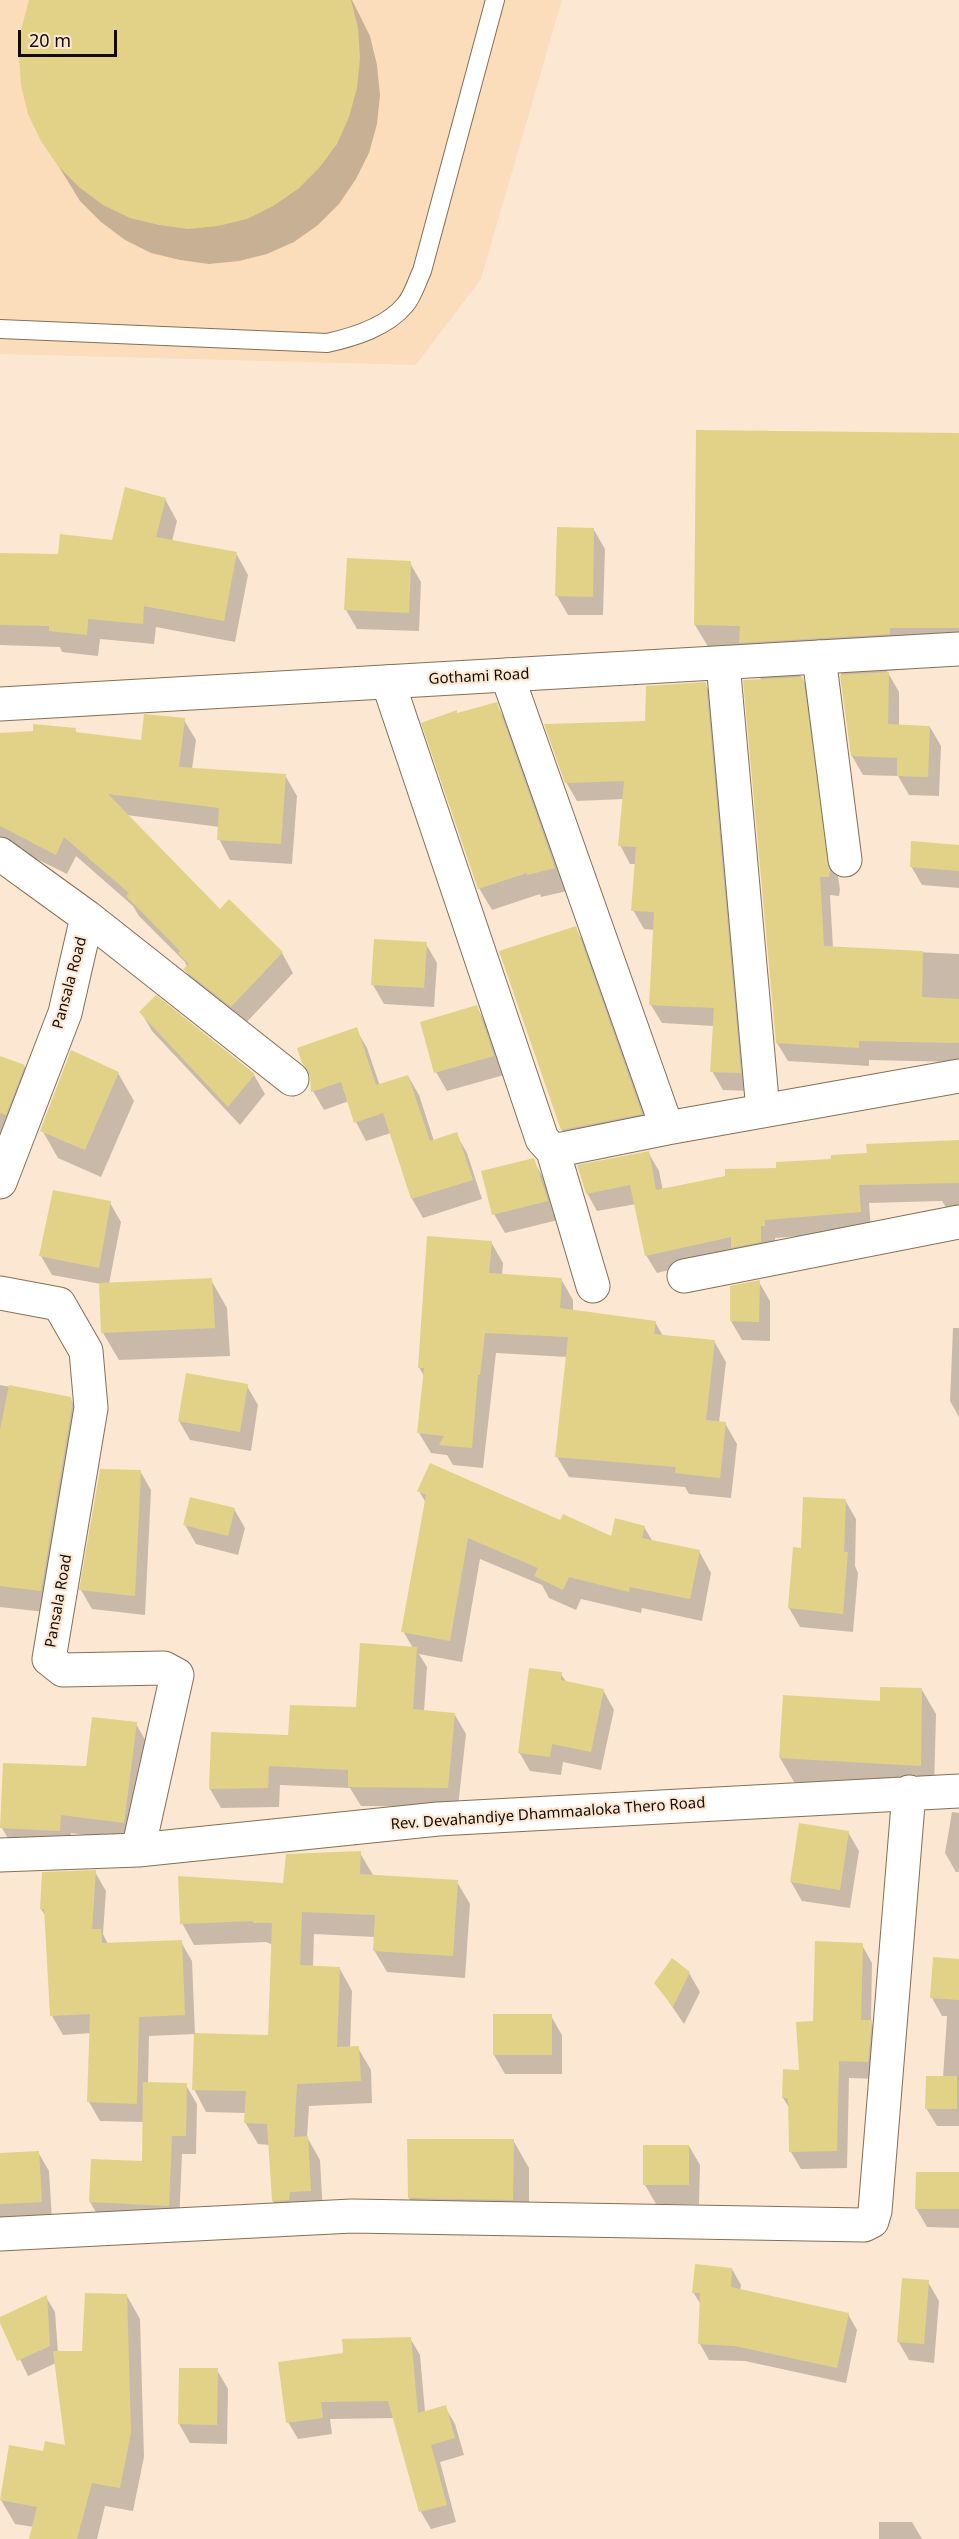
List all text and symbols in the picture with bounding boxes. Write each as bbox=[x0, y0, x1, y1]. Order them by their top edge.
scale bar bbox=[21, 18, 120, 56]
text: 20 m bbox=[29, 28, 71, 52]
street label: Gothami Road bbox=[428, 665, 530, 689]
street label: Pansala Road bbox=[49, 935, 91, 1031]
street label: Pansala Road bbox=[42, 1553, 76, 1649]
street label: Rev. Devahandiye Dhammaaloka Thero Road bbox=[390, 1794, 706, 1834]

